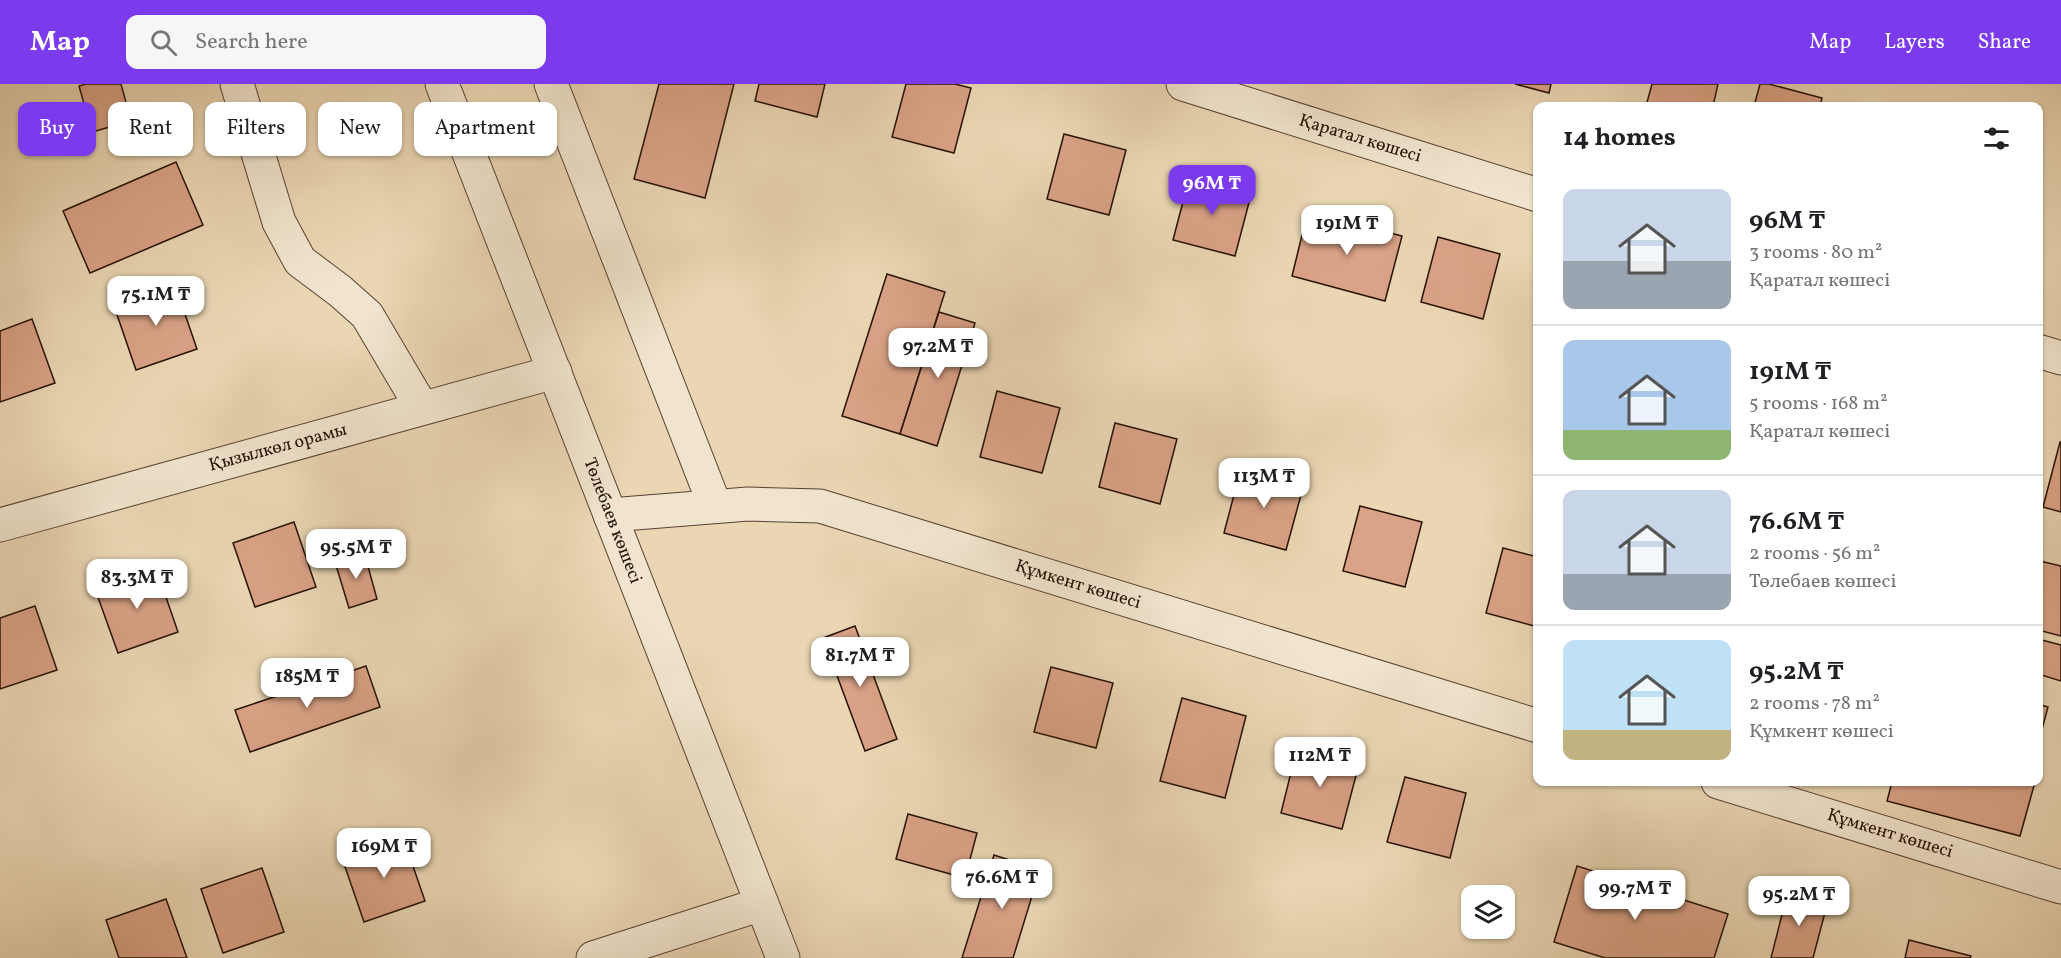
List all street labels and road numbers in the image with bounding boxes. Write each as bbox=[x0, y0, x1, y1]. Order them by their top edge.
street label: Қаратал көшесі bbox=[1296, 108, 1424, 170]
street label: Қызылкөл орамы bbox=[206, 417, 350, 478]
street label: Төлебаев көшесі bbox=[577, 455, 647, 587]
street label: Құмкент көшесі bbox=[1012, 554, 1144, 616]
street label: Құмкент көшесі bbox=[1824, 803, 1956, 865]

